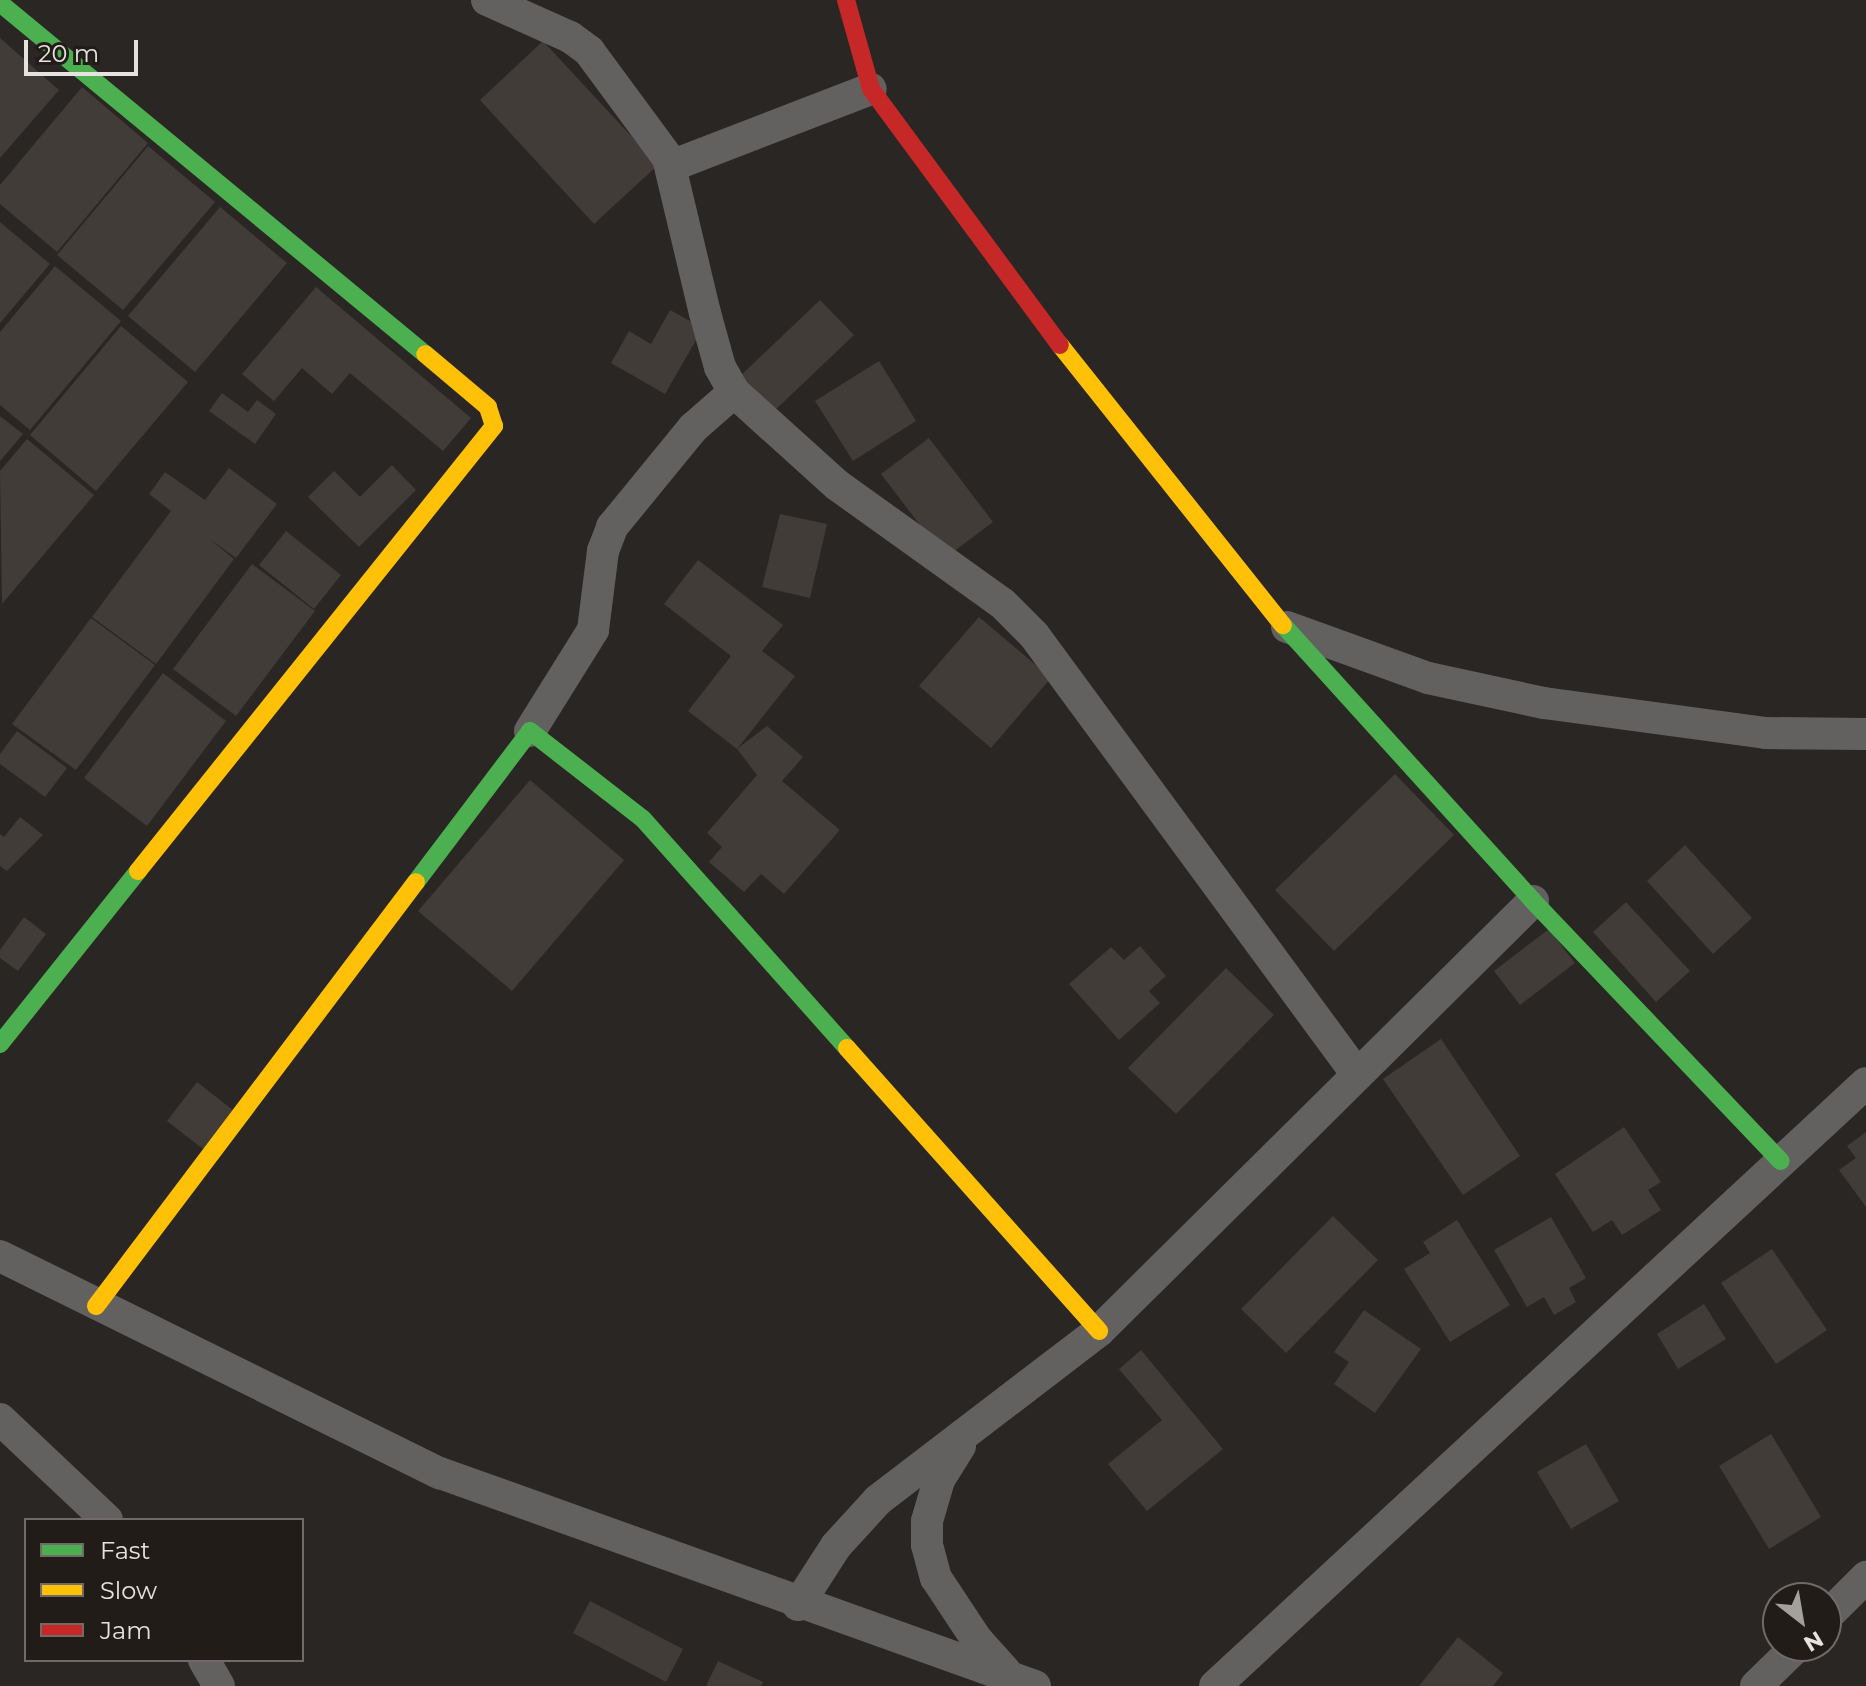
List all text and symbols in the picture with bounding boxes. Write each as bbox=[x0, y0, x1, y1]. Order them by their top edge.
scale bar bbox=[28, 24, 142, 74]
text: 20 m bbox=[38, 39, 99, 68]
legend bbox=[24, 1518, 304, 1662]
text: Fast bbox=[100, 1536, 150, 1565]
text: Slow bbox=[100, 1576, 157, 1605]
north arrow bbox=[1762, 1582, 1842, 1662]
text: Jam bbox=[100, 1616, 152, 1645]
text: N bbox=[1799, 1625, 1828, 1657]

